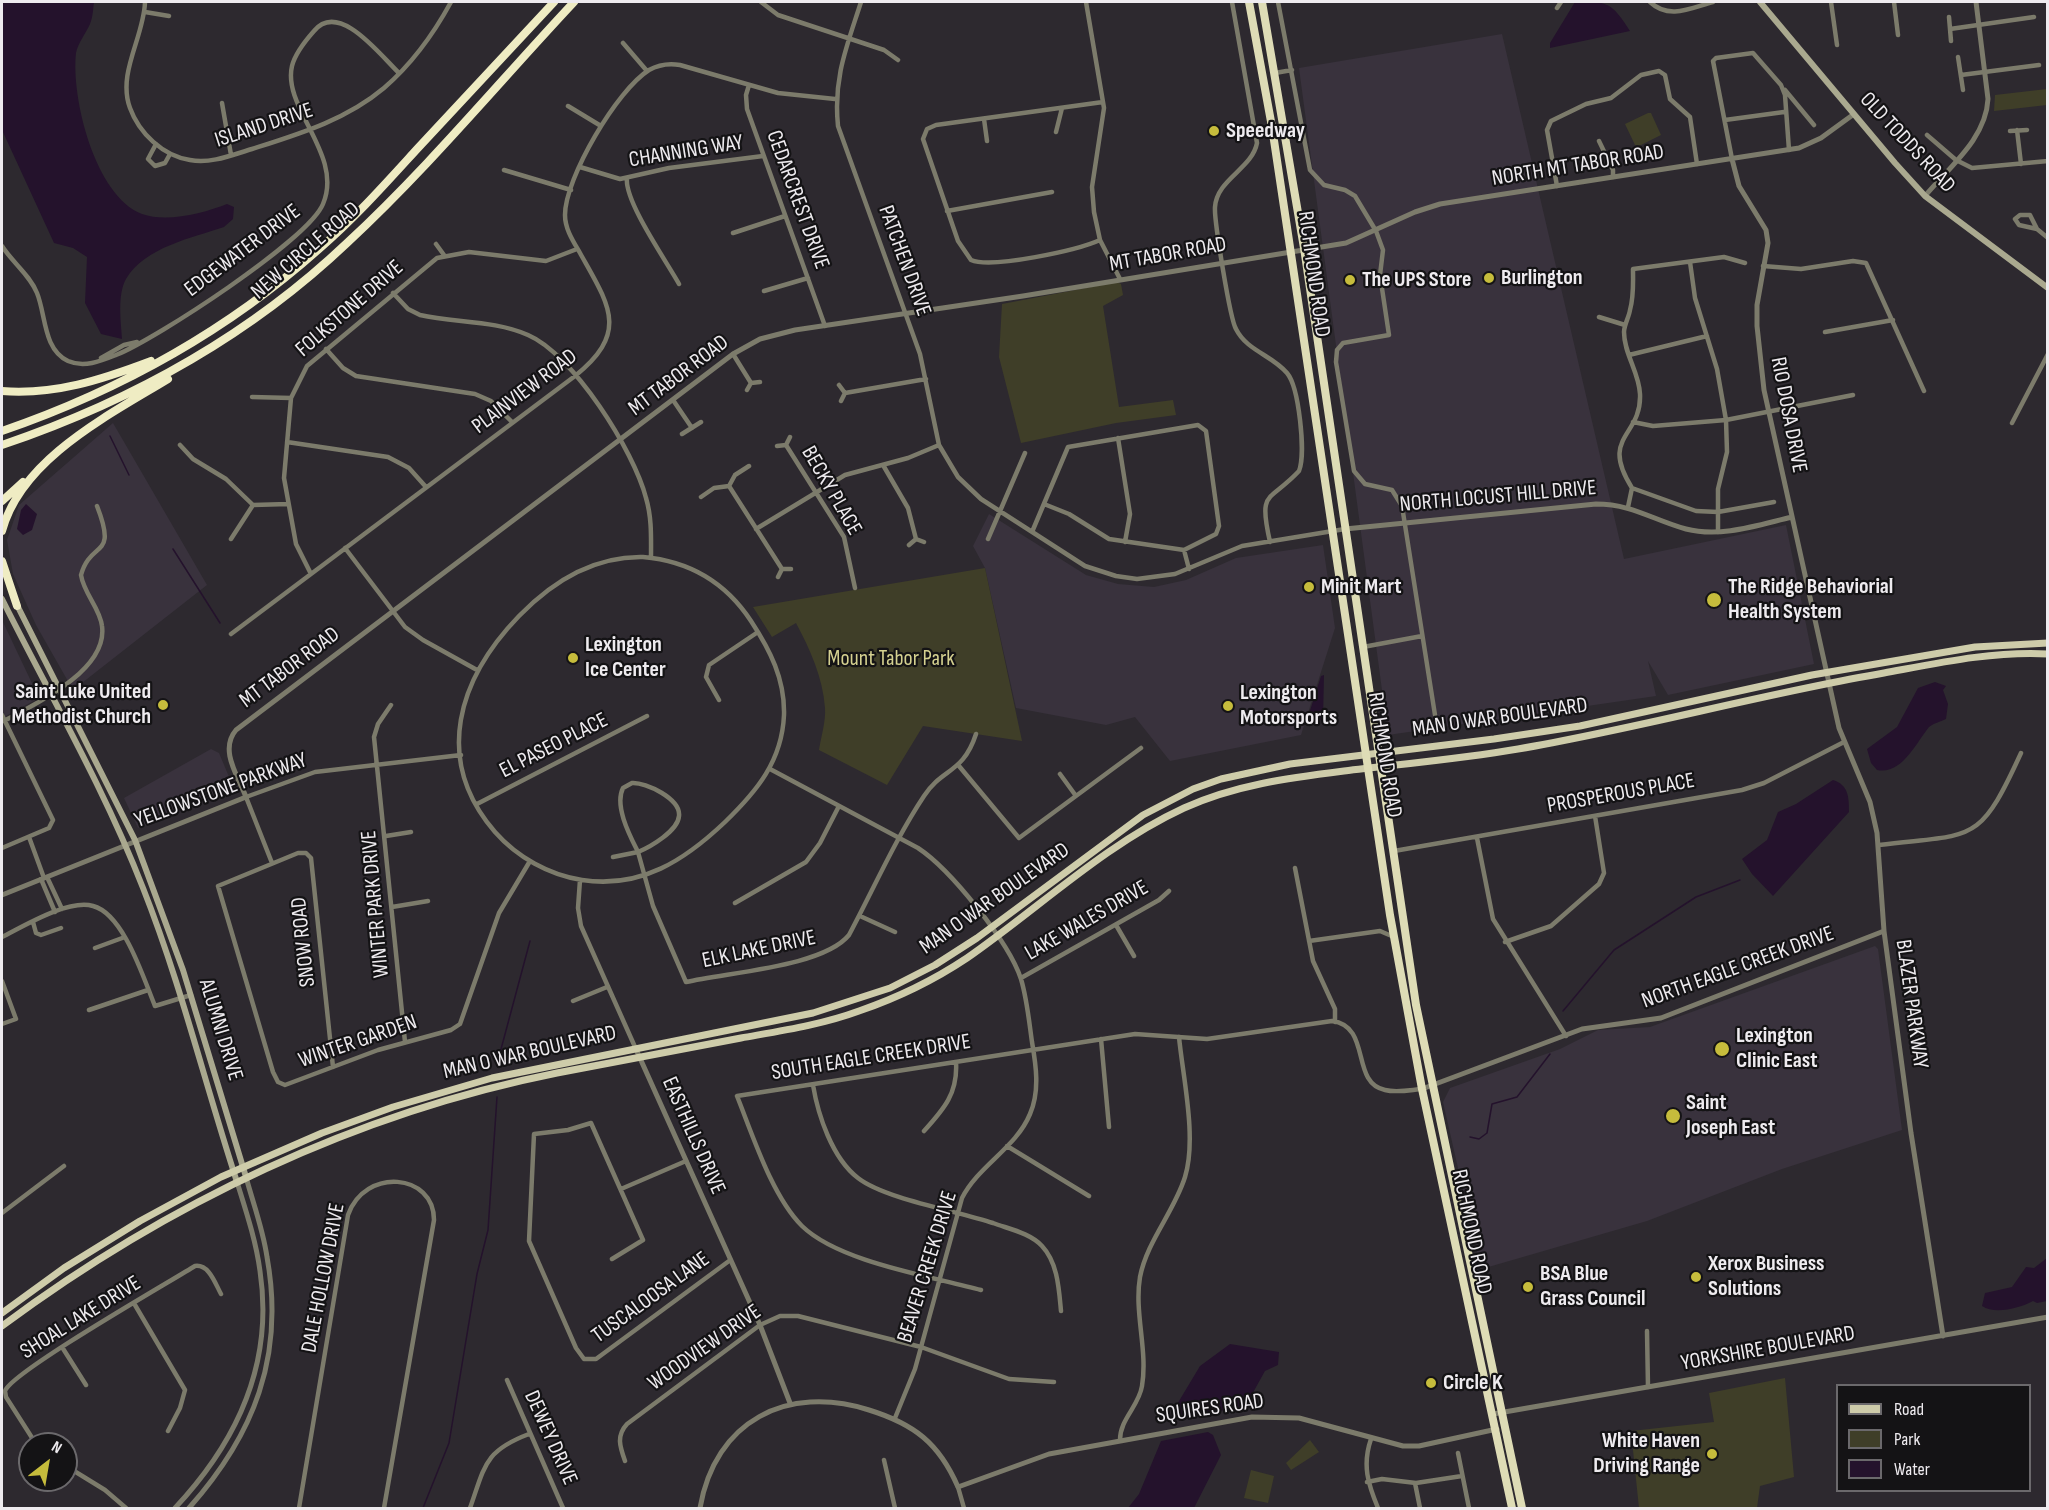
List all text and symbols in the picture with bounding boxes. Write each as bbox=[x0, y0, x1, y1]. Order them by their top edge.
street label: OLD TODDS ROAD bbox=[1854, 87, 1960, 199]
street label: ISLAND DRIVE bbox=[212, 98, 316, 154]
place label: Speedway bbox=[1226, 118, 1305, 144]
marker: Speedway bbox=[1207, 124, 1221, 138]
street label: CEDARCREST DRIVE bbox=[760, 127, 834, 273]
street label: CHANNING WAY bbox=[627, 130, 745, 174]
street label: NORTH MT TABOR ROAD bbox=[1490, 139, 1666, 193]
street label: NEW CIRCLE ROAD bbox=[246, 197, 366, 305]
street label: EDGEWATER DRIVE bbox=[180, 199, 306, 303]
street label: PATCHEN DRIVE bbox=[872, 202, 936, 320]
street label: RICHMOND ROAD bbox=[1291, 209, 1335, 339]
street label: MT TABOR ROAD bbox=[1107, 232, 1229, 278]
street label: FOLKSTONE DRIVE bbox=[291, 255, 409, 363]
place label: Burlington bbox=[1501, 265, 1583, 291]
place label: The UPS Store bbox=[1362, 267, 1471, 293]
marker: Burlington bbox=[1482, 271, 1496, 285]
marker: The UPS Store bbox=[1343, 273, 1357, 287]
street label: MT TABOR ROAD bbox=[624, 330, 734, 422]
street label: PLAINVIEW ROAD bbox=[467, 344, 583, 440]
street label: RIO DOSA DRIVE bbox=[1764, 355, 1812, 475]
street label: BECKY PLACE bbox=[795, 442, 867, 540]
street label: NORTH LOCUST HILL DRIVE bbox=[1399, 475, 1597, 519]
place label: Minit Mart bbox=[1321, 574, 1402, 600]
place label: The Ridge Behaviorial Health System bbox=[1728, 574, 1893, 626]
marker: Minit Mart bbox=[1302, 580, 1316, 594]
marker: The Ridge Behaviorial Health System bbox=[1705, 591, 1723, 609]
street label: MT TABOR ROAD bbox=[235, 622, 345, 714]
place label: Lexington Ice Center bbox=[585, 632, 666, 684]
park label: Mount Tabor Park bbox=[827, 646, 955, 672]
marker: Lexington Ice Center bbox=[566, 651, 580, 665]
place label: Saint Luke United Methodist Church bbox=[12, 679, 151, 730]
place label: Lexington Motorsports bbox=[1240, 680, 1337, 732]
street label: RICHMOND ROAD bbox=[1361, 690, 1407, 820]
street label: MAN O WAR BOULEVARD bbox=[1411, 693, 1589, 743]
marker: Saint Luke United Methodist Church bbox=[156, 698, 170, 712]
marker: Lexington Motorsports bbox=[1221, 699, 1235, 713]
street label: EL PASEO PLACE bbox=[495, 707, 613, 785]
street label: YELLOWSTONE PARKWAY bbox=[131, 748, 311, 834]
street label: PROSPEROUS PLACE bbox=[1545, 768, 1697, 820]
street label: WINTER PARK DRIVE bbox=[356, 829, 396, 979]
street label: MAN O WAR BOULEVARD bbox=[915, 837, 1075, 961]
street label: LAKE WALES DRIVE bbox=[1021, 875, 1153, 967]
street label: SNOW ROAD bbox=[286, 896, 322, 988]
street label: NORTH EAGLE CREEK DRIVE bbox=[1638, 921, 1838, 1015]
street label: ELK LAKE DRIVE bbox=[700, 925, 818, 975]
street label: BLAZER PARKWAY bbox=[1889, 938, 1933, 1070]
street label: ALUMNI DRIVE bbox=[192, 976, 248, 1084]
street label: WINTER GARDEN bbox=[295, 1009, 421, 1075]
street label: MAN O WAR BOULEVARD bbox=[441, 1020, 619, 1086]
place label: Lexington Clinic East bbox=[1736, 1023, 1818, 1074]
street label: SOUTH EAGLE CREEK DRIVE bbox=[769, 1029, 973, 1087]
marker: Lexington Clinic East bbox=[1713, 1040, 1731, 1058]
street label: EASTHILLS DRIVE bbox=[655, 1073, 731, 1199]
place label: Saint Joseph East bbox=[1686, 1090, 1775, 1142]
marker: Saint Joseph East bbox=[1664, 1107, 1682, 1125]
street label: RICHMOND ROAD bbox=[1445, 1167, 1497, 1297]
street label: BEAVER CREEK DRIVE bbox=[892, 1188, 964, 1346]
street label: DALE HOLLOW DRIVE bbox=[297, 1201, 351, 1355]
street label: TUSCALOOSA LANE bbox=[587, 1246, 715, 1350]
place label: Xerox Business Solutions bbox=[1708, 1251, 1825, 1302]
place label: BSA Blue Grass Council bbox=[1540, 1261, 1646, 1312]
marker: Xerox Business Solutions bbox=[1689, 1270, 1703, 1284]
street label: SHOAL LAKE DRIVE bbox=[16, 1271, 146, 1365]
marker: BSA Blue Grass Council bbox=[1521, 1280, 1535, 1294]
street label: WOODVIEW DRIVE bbox=[643, 1299, 767, 1397]
street label: YORKSHIRE BOULEVARD bbox=[1679, 1321, 1857, 1377]
place label: Circle K bbox=[1443, 1370, 1503, 1396]
marker: Circle K bbox=[1424, 1376, 1438, 1390]
legend bbox=[1836, 1384, 2031, 1492]
street label: DEWEY DRIVE bbox=[518, 1387, 582, 1489]
street label: SQUIRES ROAD bbox=[1154, 1388, 1266, 1430]
text: Road bbox=[1894, 1399, 1924, 1420]
place label: White Haven Driving Range bbox=[1593, 1428, 1700, 1480]
text: Park bbox=[1894, 1429, 1920, 1450]
north arrow bbox=[18, 1432, 78, 1492]
text: N bbox=[48, 1438, 65, 1458]
marker: White Haven Driving Range bbox=[1705, 1447, 1719, 1461]
text: Water bbox=[1894, 1459, 1930, 1480]

